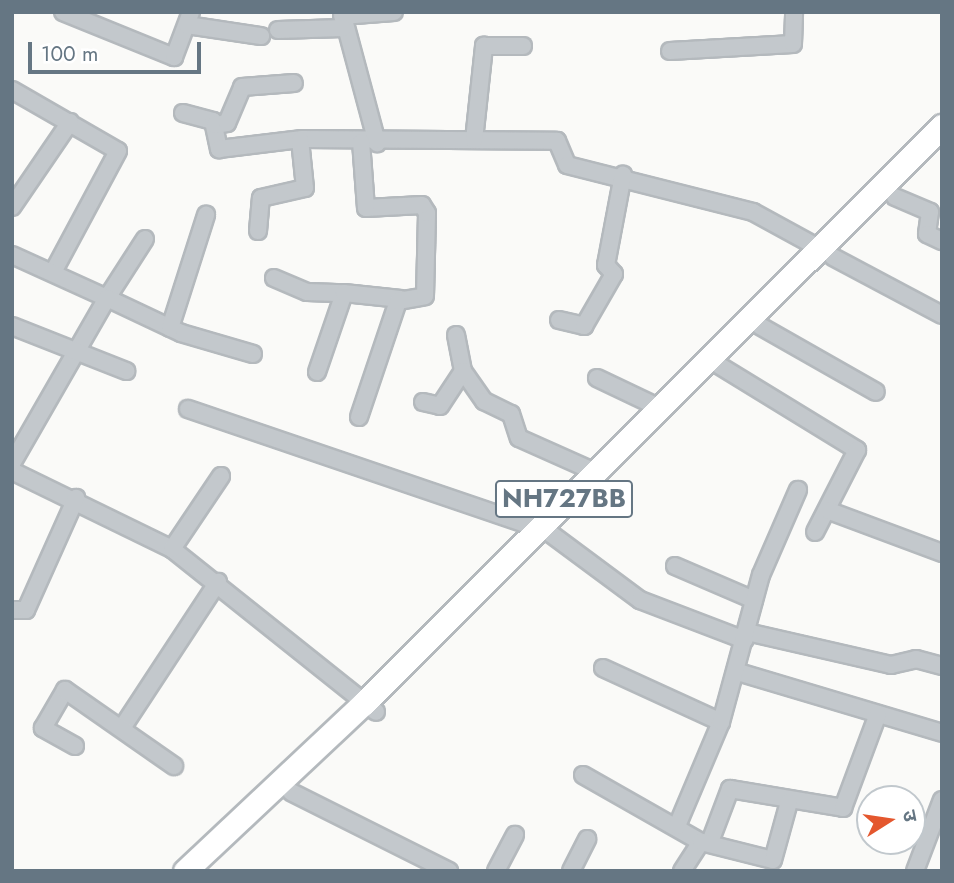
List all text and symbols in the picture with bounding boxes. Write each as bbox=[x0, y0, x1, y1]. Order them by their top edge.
scale bar bbox=[32, 28, 205, 72]
text: 100 m bbox=[41, 39, 98, 69]
road number: NH727BB bbox=[494, 477, 634, 522]
north arrow bbox=[856, 785, 926, 855]
text: उ bbox=[896, 808, 924, 824]

